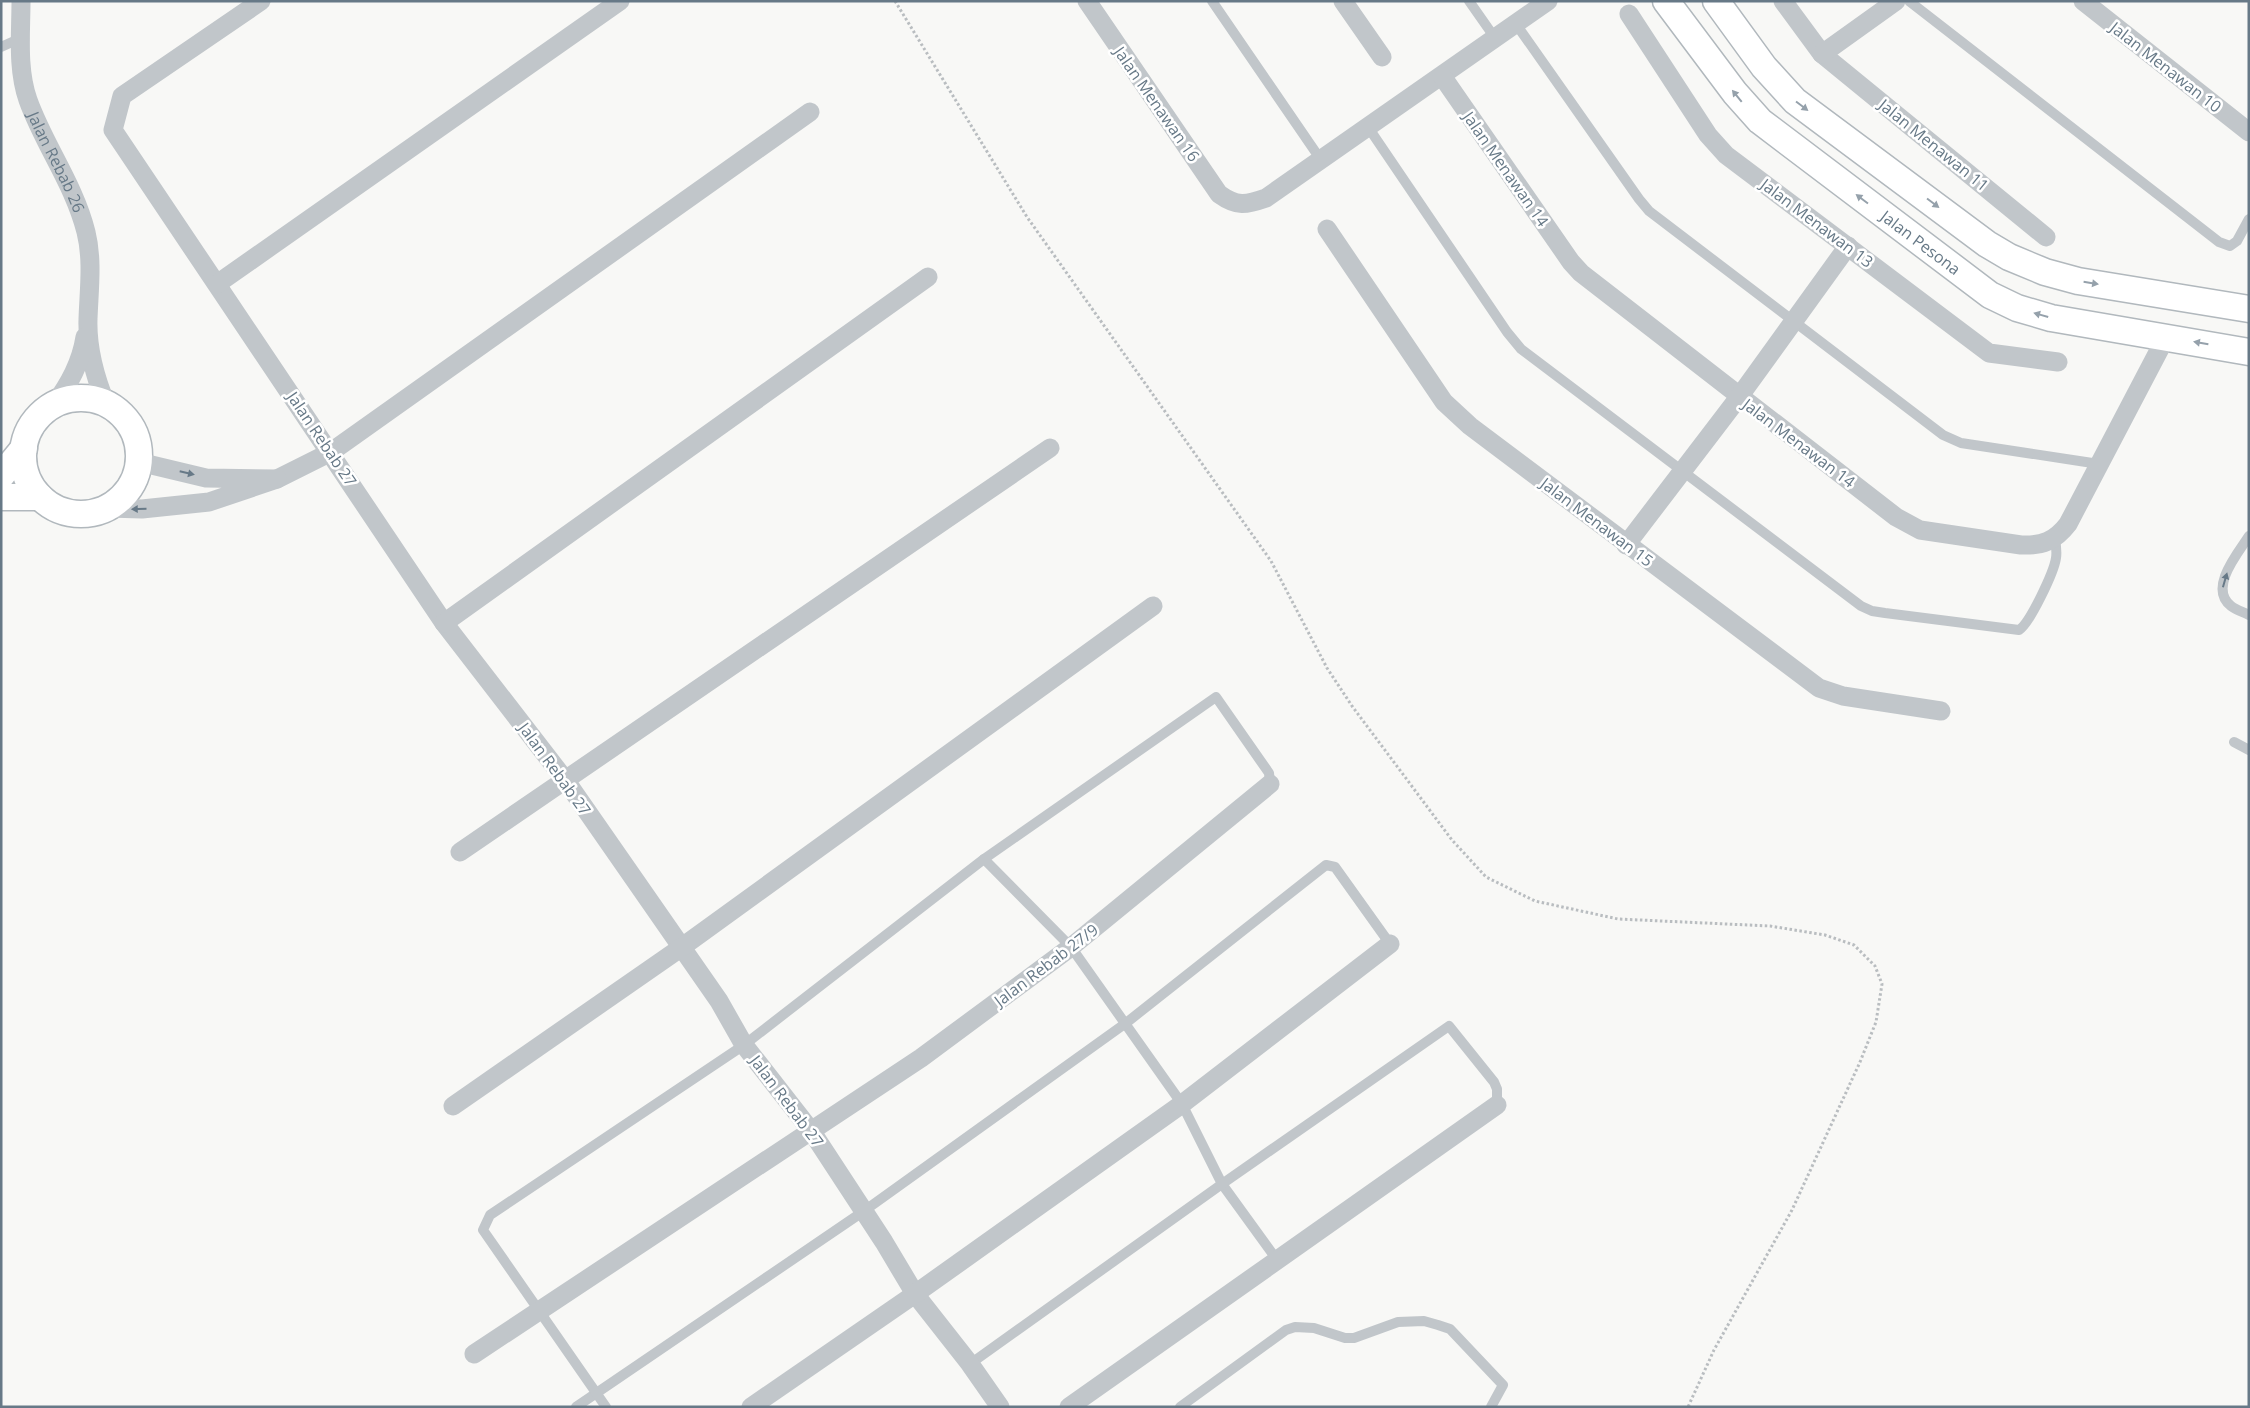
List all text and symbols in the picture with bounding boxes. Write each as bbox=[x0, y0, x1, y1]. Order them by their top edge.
street label: Jalan Menawan 10 bbox=[2104, 15, 2226, 117]
street label: Jalan Menawan 16 bbox=[1108, 40, 1205, 166]
one-way arrow bbox=[1732, 89, 1743, 102]
street label: Jalan Menawan 11 bbox=[1873, 92, 1994, 196]
one-way arrow bbox=[1795, 101, 1809, 111]
street label: Jalan Menawan 14 bbox=[1457, 105, 1554, 231]
street label: Jalan Rebab 26 bbox=[22, 106, 90, 216]
street label: Jalan Menawan 13 bbox=[1755, 172, 1878, 273]
one-way arrow bbox=[1855, 194, 1869, 204]
one-way arrow bbox=[1926, 198, 1939, 209]
street label: Jalan Pesona bbox=[1875, 204, 1965, 280]
one-way arrow bbox=[2084, 279, 2100, 287]
one-way arrow bbox=[2033, 311, 2048, 319]
one-way arrow bbox=[2192, 338, 2208, 346]
street label: Jalan Rebab 27 bbox=[281, 386, 362, 491]
street label: Jalan Menawan 14 bbox=[1737, 392, 1860, 493]
one-way arrow bbox=[179, 469, 194, 477]
street label: Jalan Menawan 15 bbox=[1535, 471, 1658, 572]
one-way arrow bbox=[131, 505, 147, 513]
one-way arrow bbox=[2222, 572, 2230, 587]
street label: Jalan Rebab 27 bbox=[513, 716, 596, 820]
street label: Jalan Rebab 27/9 bbox=[988, 919, 1102, 1013]
street label: Jalan Rebab 27 bbox=[744, 1049, 829, 1151]

